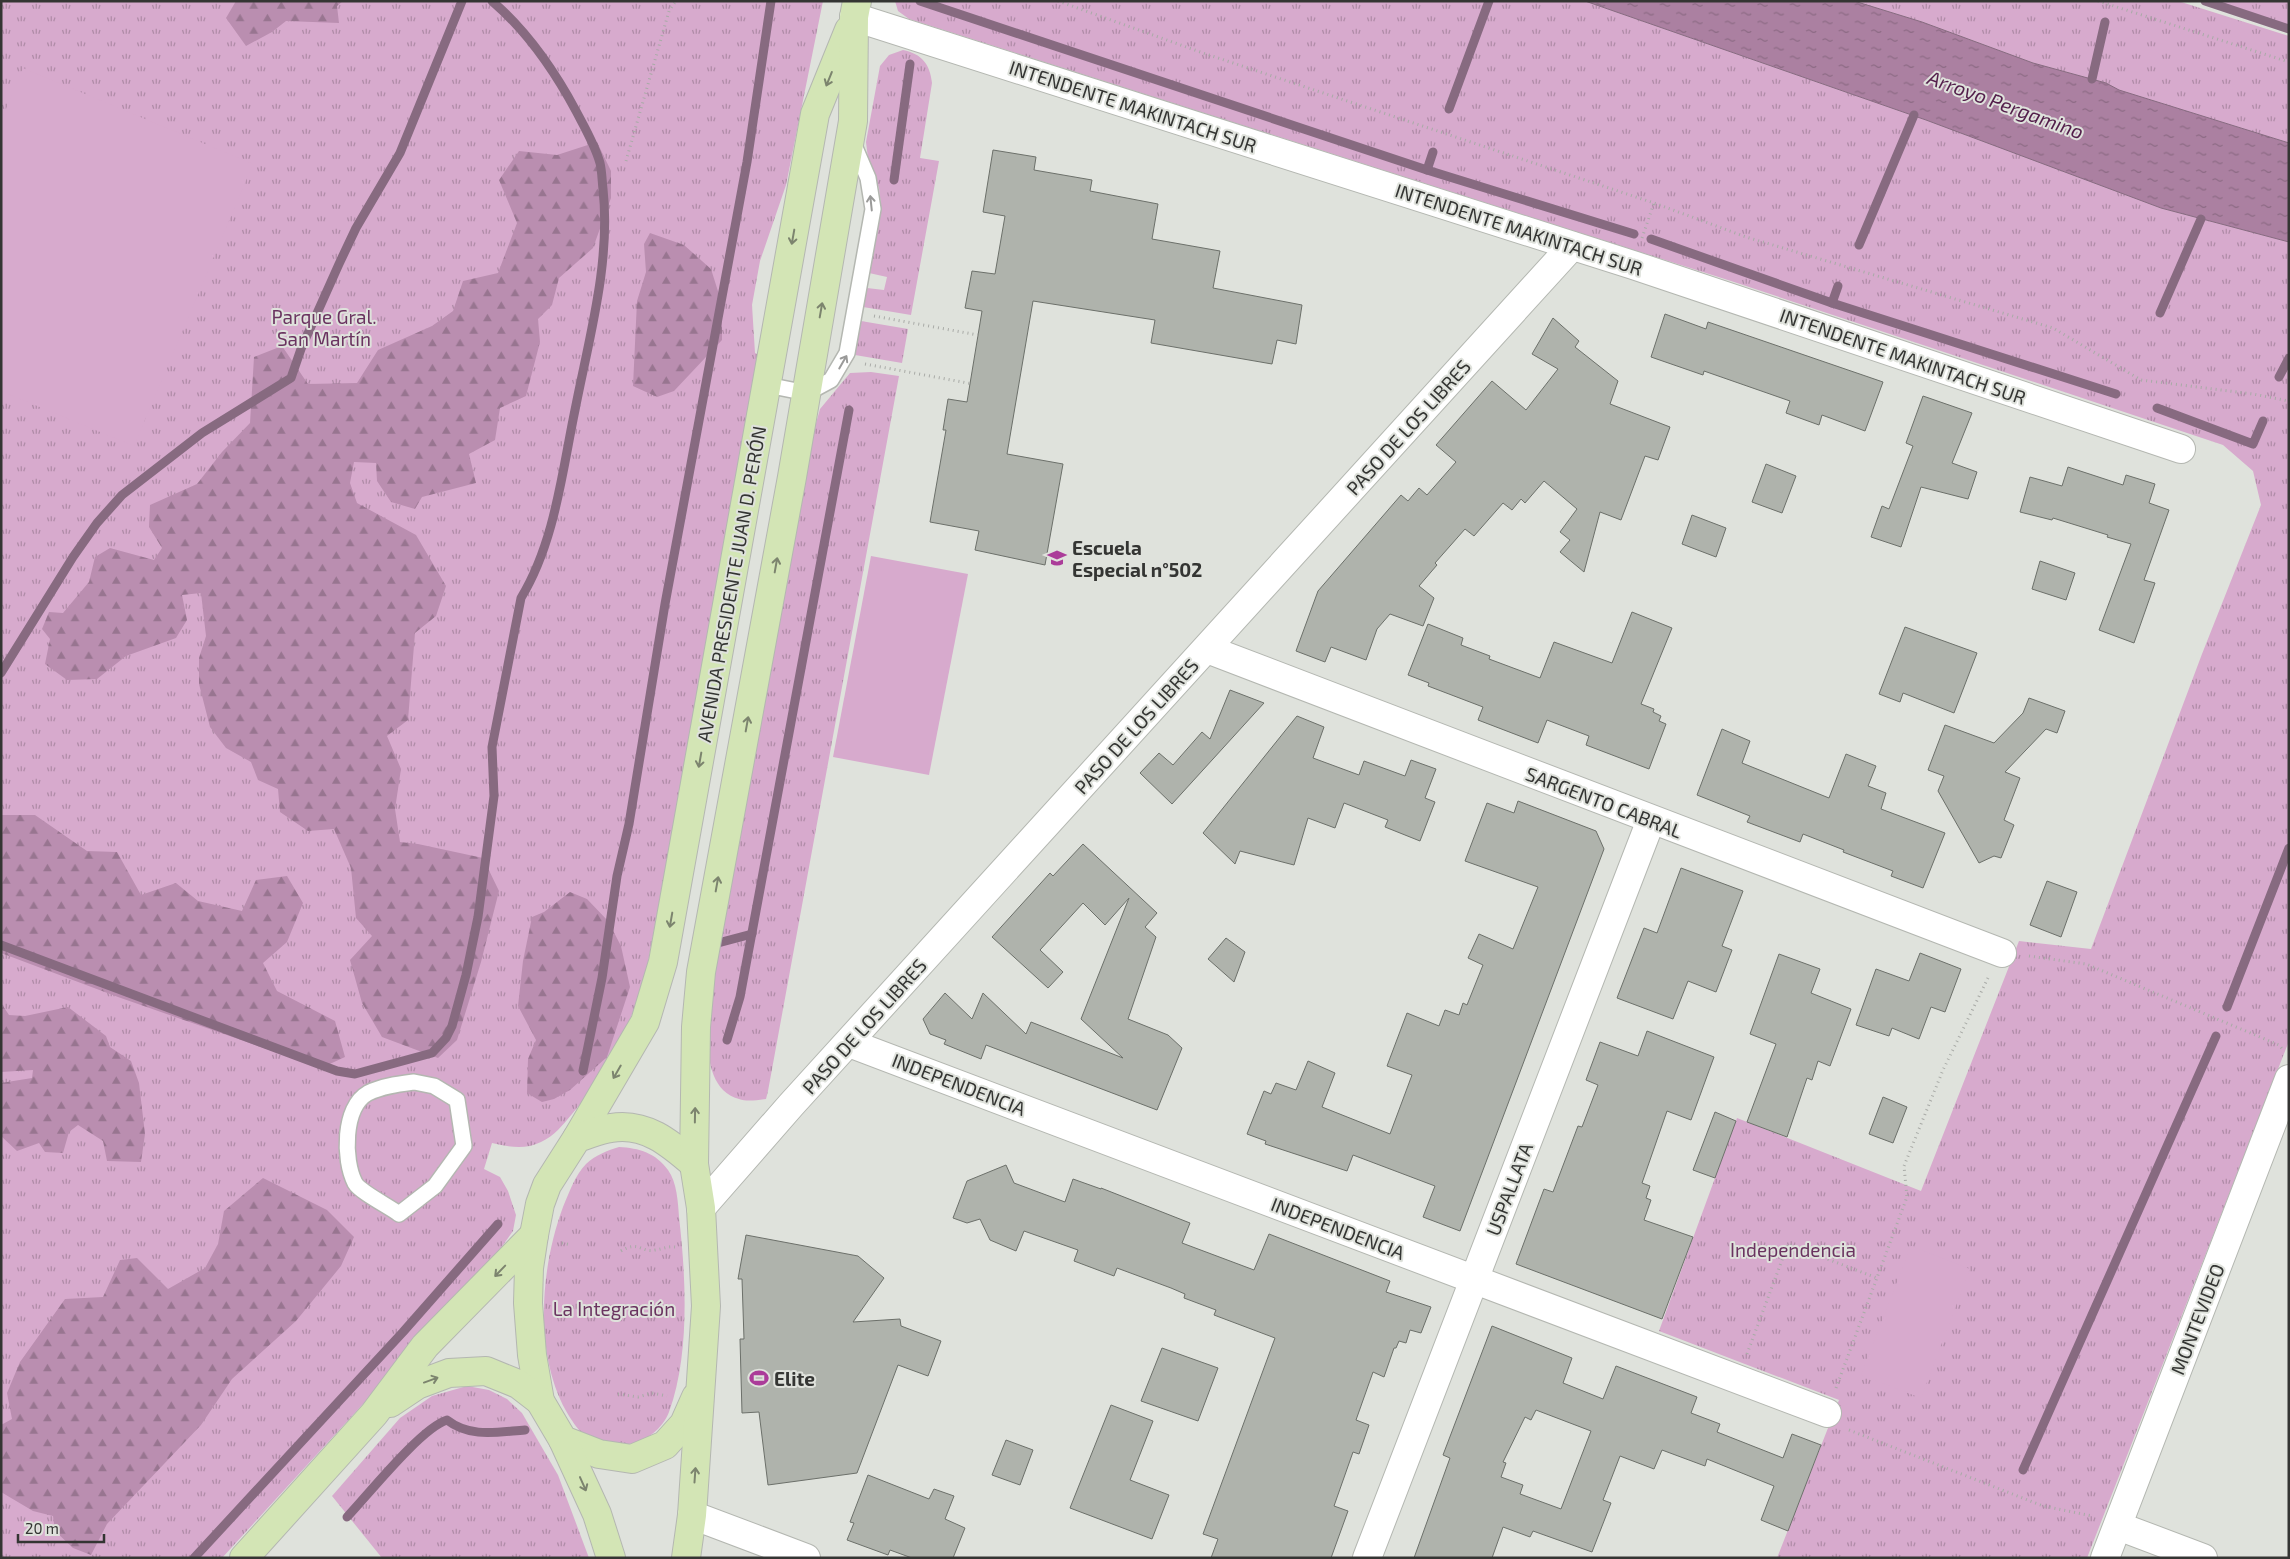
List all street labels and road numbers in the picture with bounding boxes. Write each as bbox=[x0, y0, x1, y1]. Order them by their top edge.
street label: INTENDENTE MAKINTACH SUR bbox=[1006, 55, 1260, 157]
street label: INTENDENTE MAKINTACH SUR bbox=[1392, 178, 1646, 280]
street label: INTENDENTE MAKINTACH SUR bbox=[1777, 303, 2029, 409]
street label: PASO DE LOS LIBRES bbox=[1341, 355, 1475, 499]
street label: AVENIDA PRESIDENTE JUAN D. PERÓN bbox=[692, 424, 770, 744]
street label: PASO DE LOS LIBRES bbox=[1069, 654, 1203, 798]
street label: SARGENTO CABRAL bbox=[1523, 762, 1686, 842]
street label: PASO DE LOS LIBRES bbox=[797, 954, 931, 1098]
street label: INDEPENDENCIA bbox=[889, 1048, 1029, 1120]
street label: USPALLATA bbox=[1481, 1139, 1537, 1239]
street label: INDEPENDENCIA bbox=[1268, 1192, 1408, 1264]
street label: MONTEVIDEO bbox=[2165, 1260, 2229, 1378]

